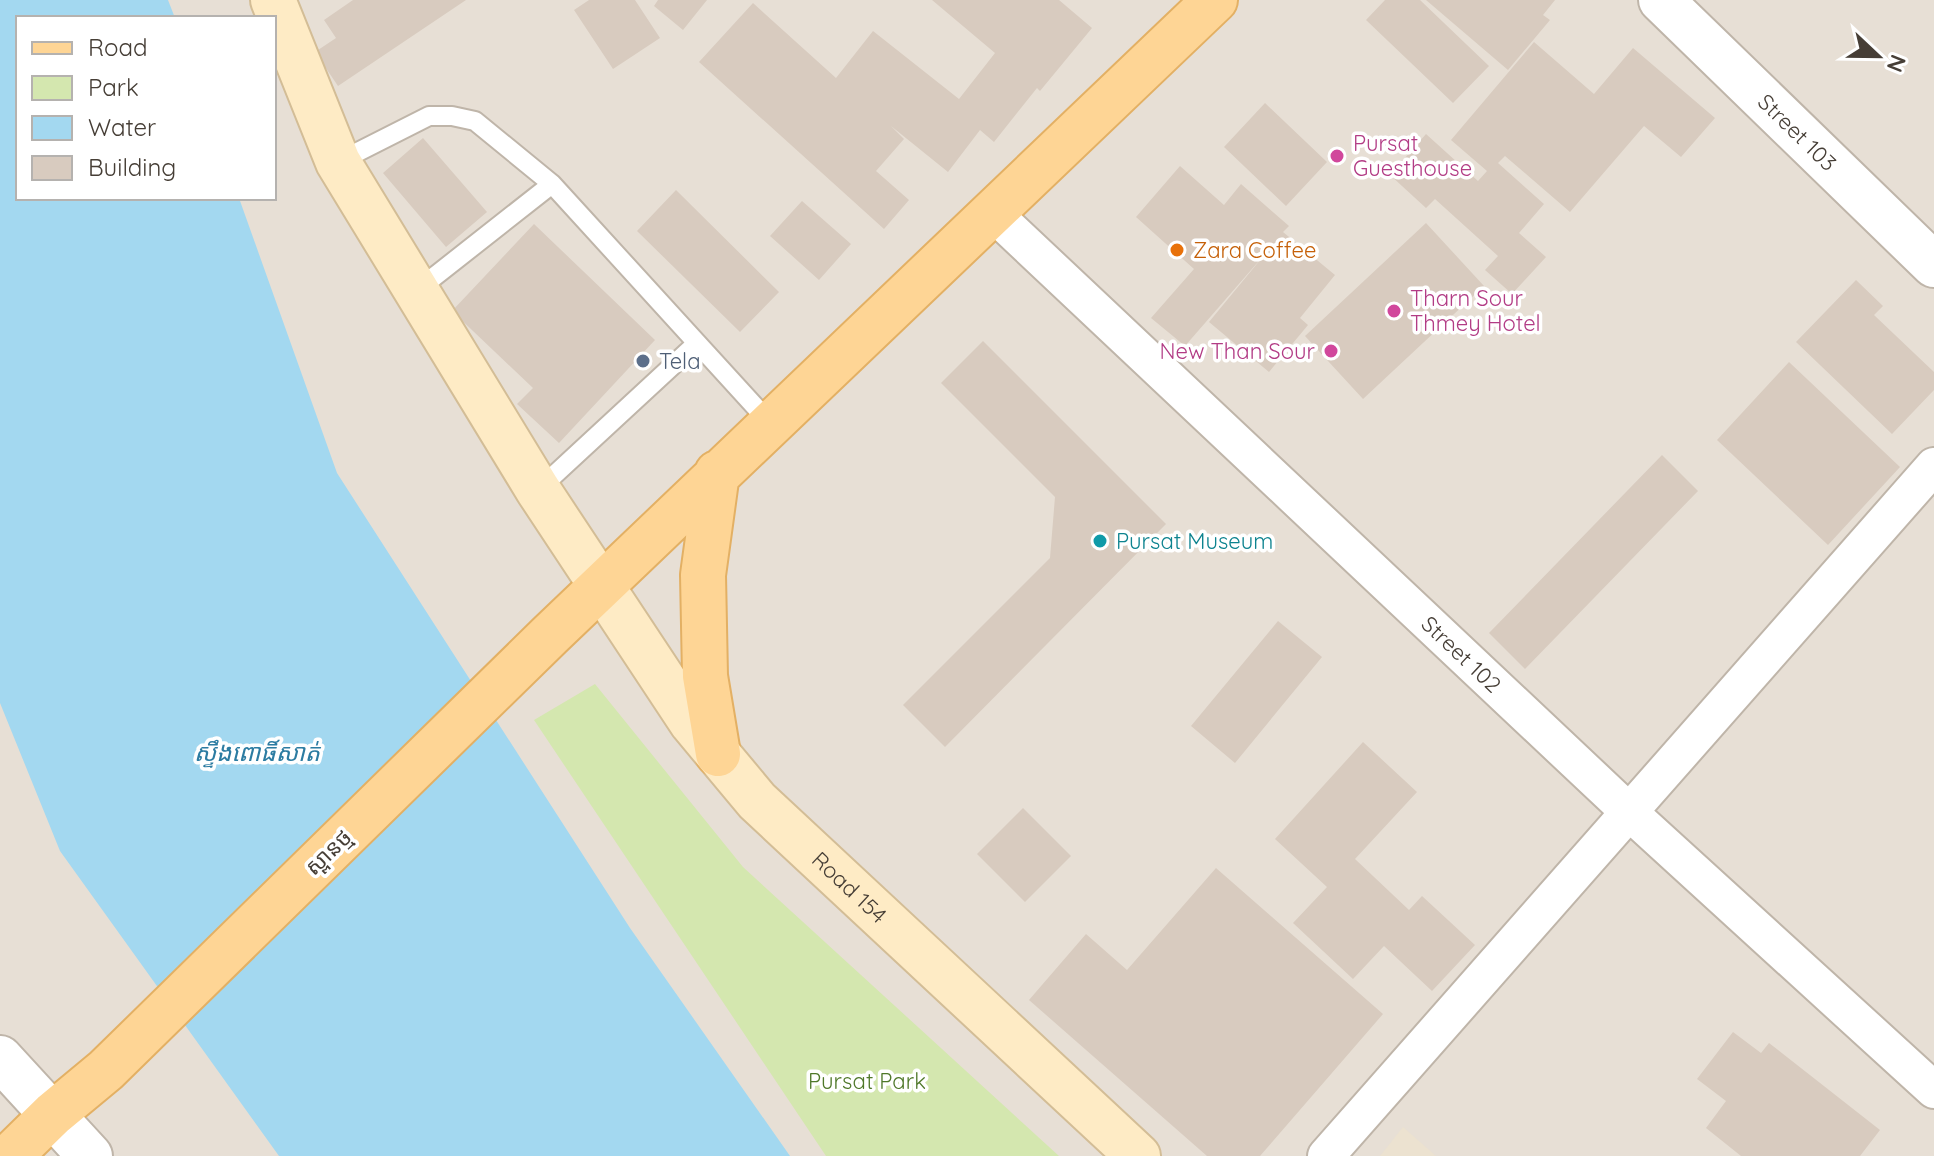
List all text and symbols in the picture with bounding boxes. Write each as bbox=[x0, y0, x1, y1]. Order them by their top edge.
legend bbox=[16, 16, 276, 200]
north arrow bbox=[1838, 16, 1918, 96]
text: Road bbox=[88, 32, 148, 62]
text: N bbox=[1881, 51, 1913, 76]
text: Park bbox=[88, 72, 139, 102]
street label: Street 103 bbox=[1752, 88, 1843, 177]
text: Water bbox=[88, 112, 156, 142]
place label: Pursat Guesthouse bbox=[1353, 129, 1472, 182]
marker: Pursat Guesthouse bbox=[1328, 147, 1346, 165]
text: Building bbox=[88, 152, 176, 182]
place label: Zara Coffee bbox=[1193, 236, 1316, 264]
marker: Zara Coffee bbox=[1168, 241, 1186, 259]
place label: Tharn Sour Thmey Hotel bbox=[1410, 284, 1541, 337]
marker: Tharn Sour Thmey Hotel bbox=[1385, 302, 1403, 320]
place label: New Than Sour bbox=[1160, 337, 1316, 365]
marker: New Than Sour bbox=[1322, 342, 1340, 360]
place label: Tela bbox=[659, 347, 700, 375]
marker: Tela bbox=[634, 352, 652, 370]
place label: Pursat Museum bbox=[1116, 527, 1273, 555]
marker: Pursat Museum bbox=[1091, 532, 1109, 550]
street label: Street 102 bbox=[1416, 610, 1507, 698]
water label: ស្ទឹងពោធិ៍សាត់ bbox=[194, 737, 322, 768]
street label: ស្ពានថ្ម bbox=[299, 823, 358, 881]
street label: Road 154 bbox=[806, 845, 893, 929]
park label: Pursat Park bbox=[808, 1067, 926, 1095]

